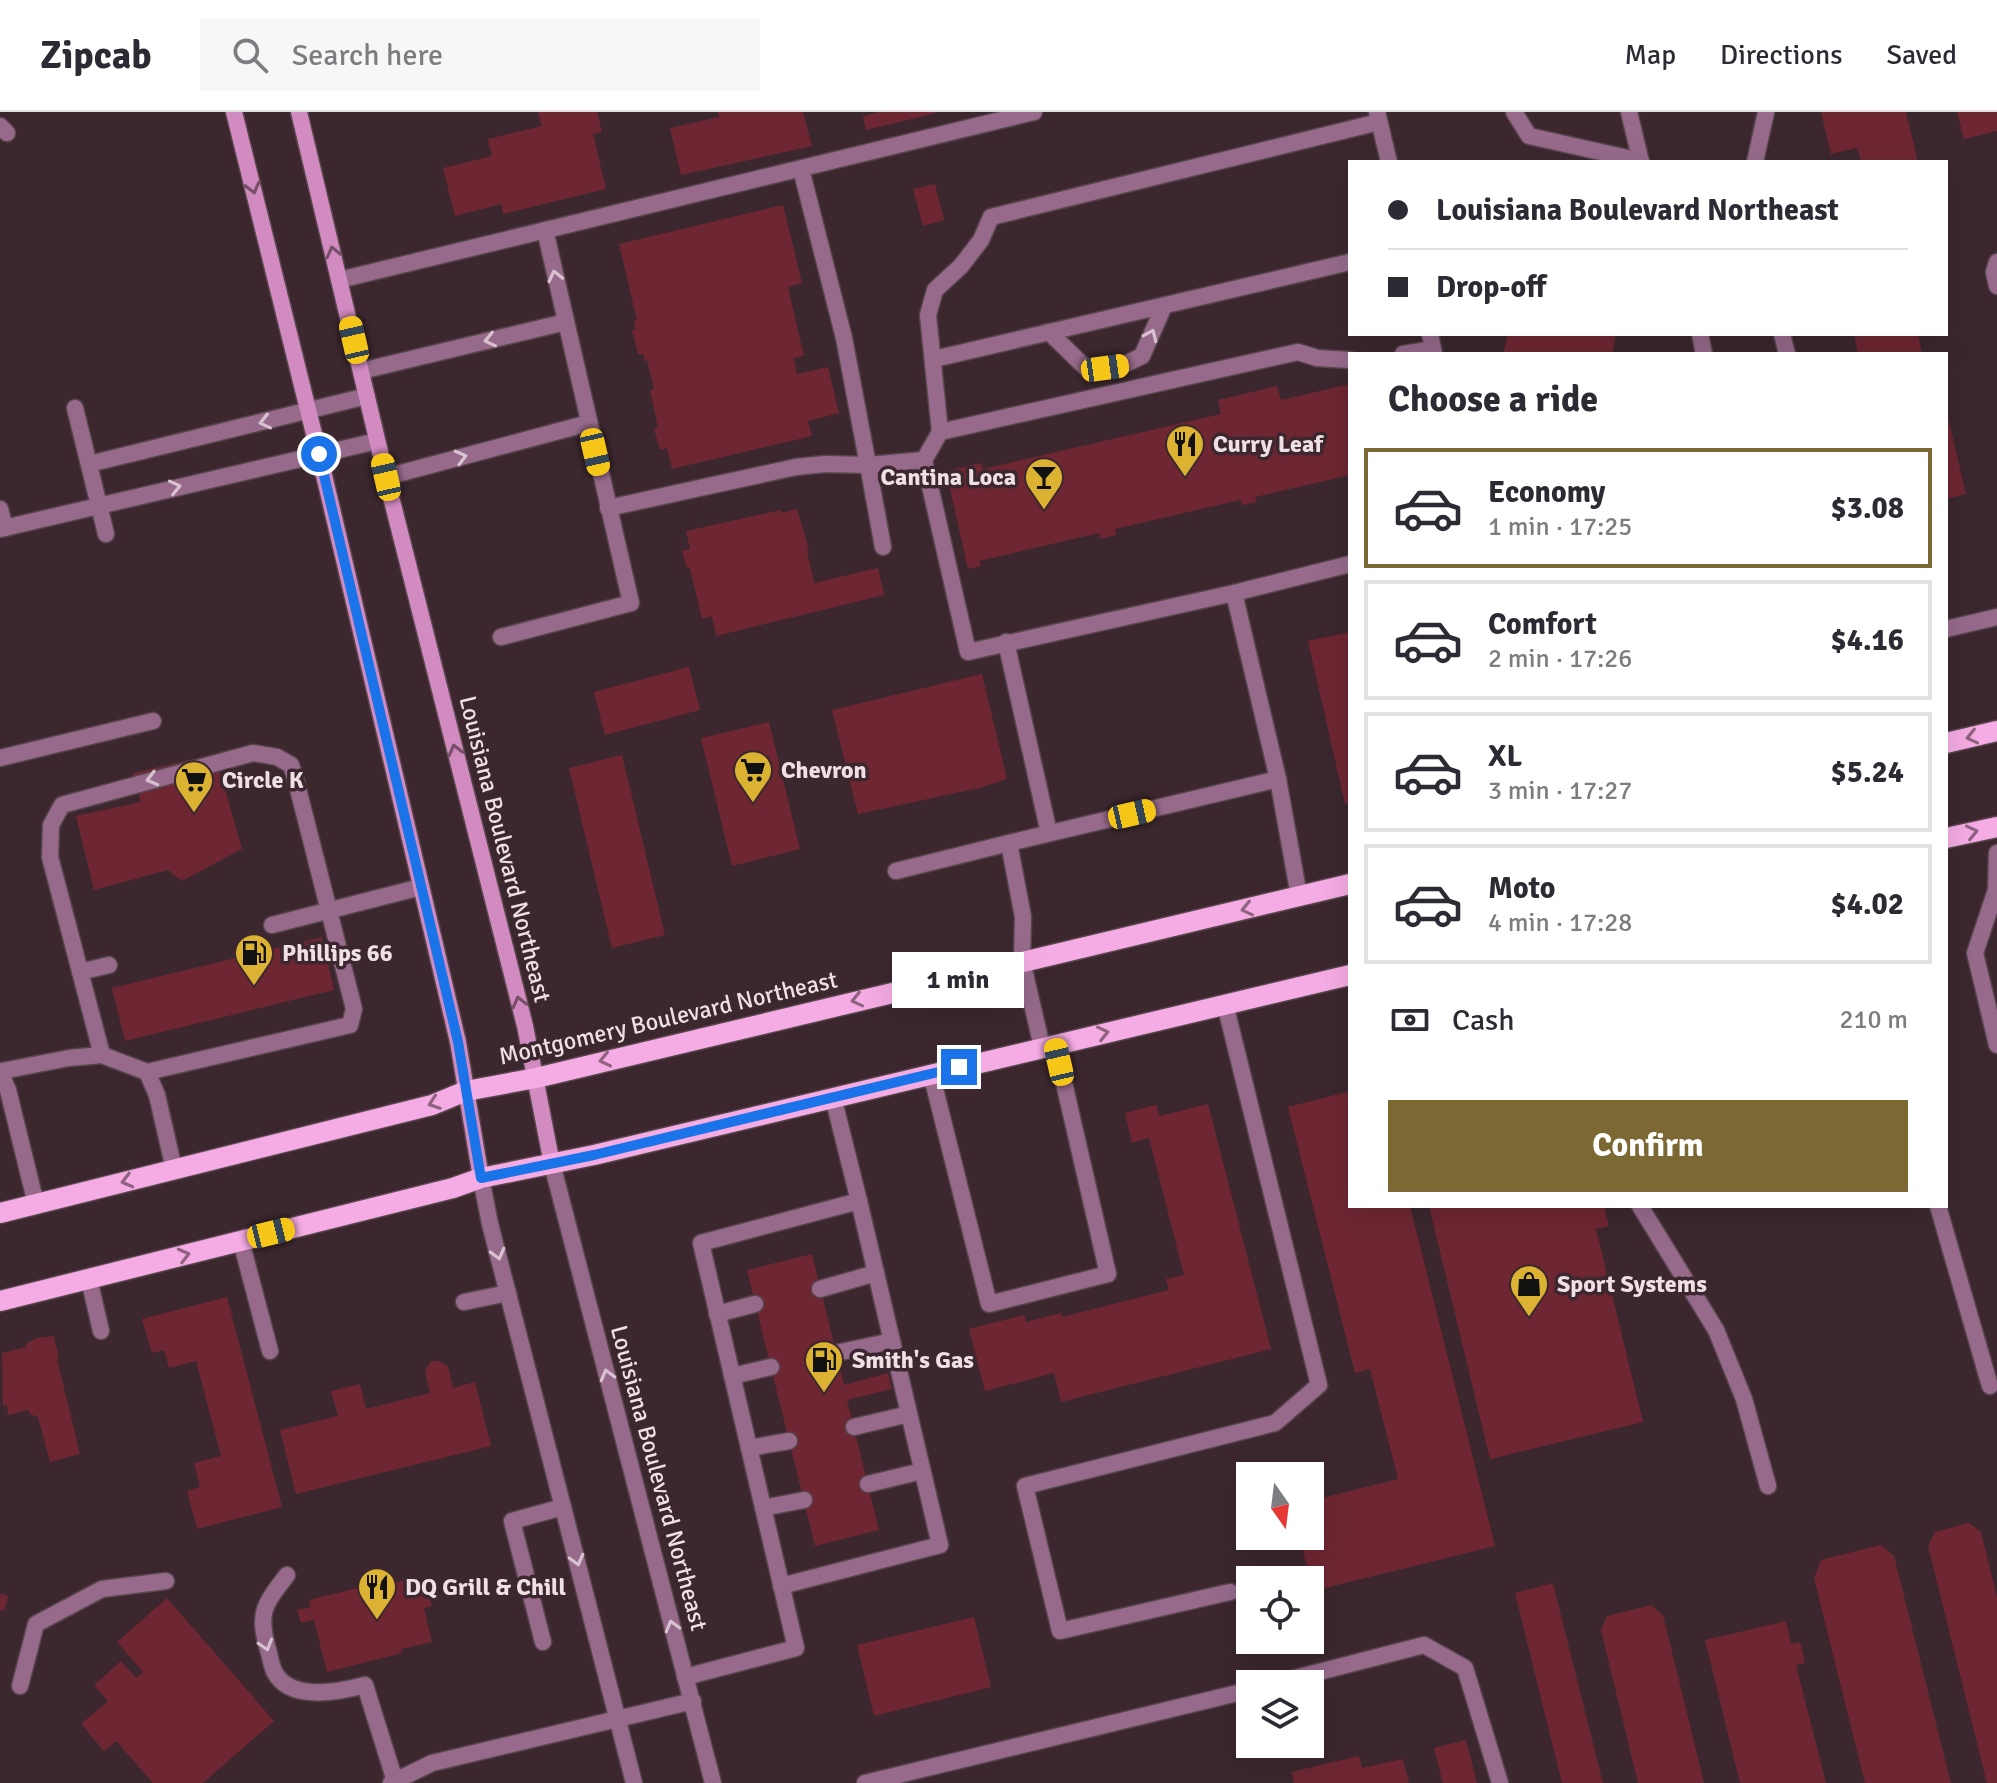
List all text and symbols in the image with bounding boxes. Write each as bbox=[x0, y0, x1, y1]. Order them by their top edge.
search box bbox=[200, 19, 760, 91]
text: Zipcab bbox=[40, 32, 152, 79]
icon: search bbox=[228, 33, 272, 77]
text: Search here bbox=[292, 37, 443, 74]
text: Map bbox=[1624, 38, 1676, 72]
text: Directions bbox=[1720, 38, 1842, 72]
text: Saved bbox=[1886, 38, 1957, 72]
one-way arrow bbox=[243, 180, 260, 194]
text: Louisiana Boulevard Northeast bbox=[1436, 192, 1839, 229]
one-way arrow bbox=[325, 246, 342, 260]
text: Drop-off bbox=[1436, 269, 1546, 306]
one-way arrow bbox=[548, 270, 565, 283]
car bbox=[337, 314, 371, 366]
one-way arrow bbox=[1142, 329, 1158, 343]
one-way arrow bbox=[484, 331, 497, 348]
car bbox=[1080, 353, 1130, 383]
text: Choose a ride bbox=[1388, 377, 1598, 422]
one-way arrow bbox=[258, 413, 272, 430]
restaurant icon: Curry Leaf bbox=[1164, 423, 1206, 478]
car bbox=[578, 426, 612, 478]
place label: Curry Leaf bbox=[1213, 429, 1324, 459]
route start bbox=[301, 436, 337, 472]
one-way arrow bbox=[454, 450, 468, 467]
car bbox=[369, 451, 403, 503]
bar icon: Cantina Loca bbox=[1023, 456, 1065, 511]
place label: Cantina Loca bbox=[881, 462, 1016, 492]
icon: car bbox=[1392, 472, 1464, 544]
text: Economy bbox=[1488, 474, 1605, 511]
one-way arrow bbox=[168, 480, 182, 497]
text: $3.08 bbox=[1831, 490, 1904, 527]
text: 1 min · 17:25 bbox=[1488, 511, 1632, 543]
icon: car bbox=[1392, 604, 1464, 676]
text: Comfort bbox=[1488, 606, 1597, 643]
text: $4.16 bbox=[1831, 622, 1904, 659]
text: 2 min · 17:26 bbox=[1488, 643, 1632, 675]
street label: Louisiana Boulevard Northeast bbox=[452, 693, 558, 1005]
one-way arrow bbox=[1965, 728, 1979, 745]
icon: car bbox=[1392, 736, 1464, 808]
text: XL bbox=[1488, 738, 1522, 775]
one-way arrow bbox=[447, 743, 464, 757]
supermarket icon: Chevron bbox=[732, 749, 774, 804]
text: $5.24 bbox=[1831, 754, 1904, 791]
place label: Chevron bbox=[781, 755, 867, 785]
supermarket icon: Circle K bbox=[173, 759, 215, 814]
place label: Circle K bbox=[222, 765, 304, 795]
one-way arrow bbox=[145, 770, 159, 787]
text: 3 min · 17:27 bbox=[1488, 775, 1632, 807]
car bbox=[1106, 797, 1158, 831]
one-way arrow bbox=[1964, 825, 1978, 842]
icon: car bbox=[1392, 868, 1464, 940]
text: Moto bbox=[1488, 870, 1555, 907]
text: $4.02 bbox=[1831, 886, 1904, 923]
one-way arrow bbox=[1240, 899, 1254, 916]
text: 4 min · 17:28 bbox=[1488, 907, 1632, 939]
fuel station icon: Phillips 66 bbox=[233, 932, 275, 987]
place label: Phillips 66 bbox=[282, 938, 393, 968]
callout: 1 min bbox=[893, 951, 1025, 1007]
street label: Montgomery Boulevard Northeast bbox=[496, 964, 840, 1072]
text: 1 min bbox=[927, 964, 989, 996]
one-way arrow bbox=[851, 991, 865, 1008]
one-way arrow bbox=[511, 995, 528, 1009]
icon: cash bbox=[1388, 998, 1432, 1042]
text: Cash bbox=[1452, 1002, 1515, 1039]
text: 210 m bbox=[1839, 1004, 1908, 1036]
one-way arrow bbox=[1095, 1025, 1109, 1042]
car bbox=[1042, 1036, 1076, 1088]
route end bbox=[941, 1049, 977, 1085]
one-way arrow bbox=[598, 1051, 612, 1068]
one-way arrow bbox=[427, 1094, 441, 1110]
button: Confirm bbox=[1388, 1100, 1908, 1192]
one-way arrow bbox=[121, 1172, 135, 1189]
car bbox=[245, 1216, 297, 1250]
one-way arrow bbox=[177, 1247, 191, 1264]
one-way arrow bbox=[488, 1247, 505, 1261]
shop icon: Sport Systems bbox=[1508, 1263, 1550, 1318]
place label: Sport Systems bbox=[1557, 1269, 1707, 1299]
street label: Louisiana Boulevard Northeast bbox=[604, 1322, 714, 1634]
fuel station icon: Smith's Gas bbox=[803, 1339, 845, 1394]
place label: Smith's Gas bbox=[852, 1345, 974, 1375]
one-way arrow bbox=[599, 1368, 616, 1382]
north arrow bbox=[1236, 1462, 1324, 1550]
map controls bbox=[1236, 1462, 1324, 1758]
one-way arrow bbox=[567, 1553, 584, 1567]
restaurant icon: DQ Grill & Chill bbox=[356, 1566, 398, 1621]
button: locate bbox=[1236, 1566, 1324, 1654]
place label: DQ Grill & Chill bbox=[405, 1572, 566, 1602]
one-way arrow bbox=[665, 1620, 682, 1634]
one-way arrow bbox=[257, 1637, 273, 1651]
button: layers bbox=[1236, 1670, 1324, 1758]

